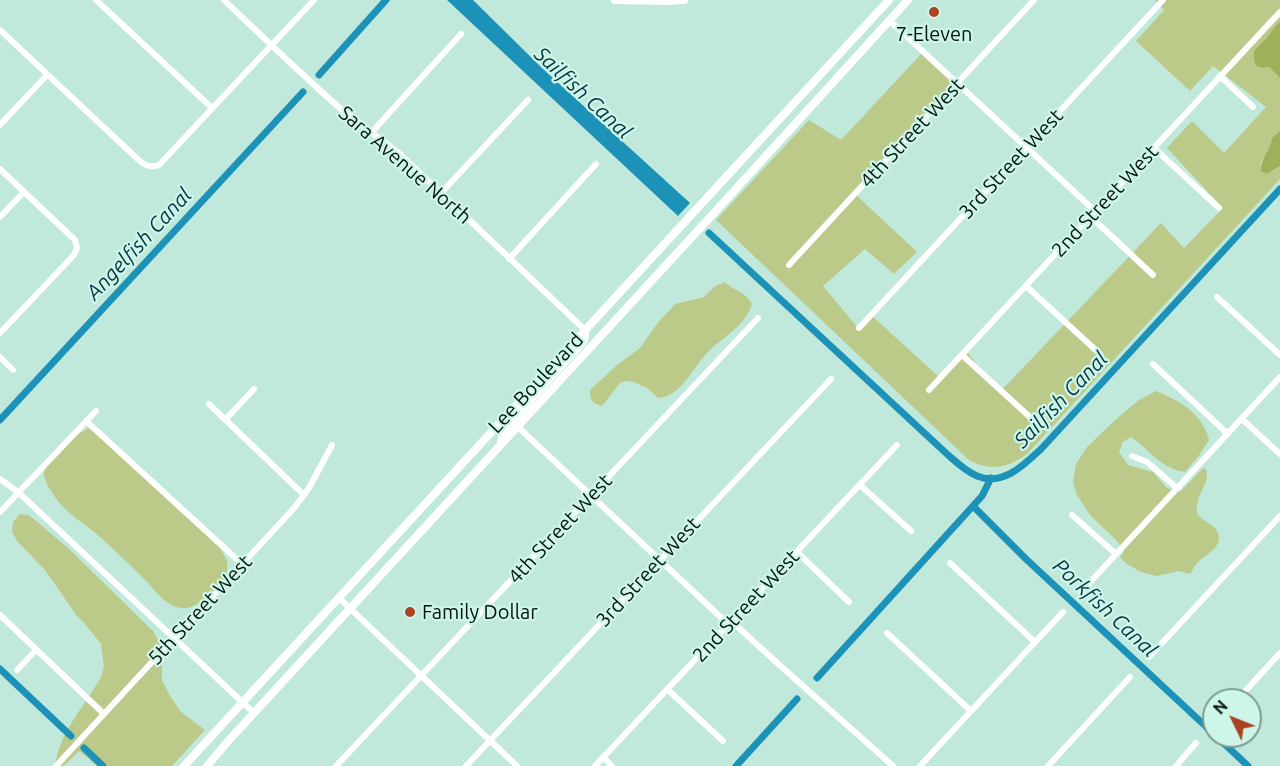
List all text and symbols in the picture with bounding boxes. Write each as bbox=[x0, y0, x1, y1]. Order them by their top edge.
marker: 7-Eleven bbox=[927, 5, 941, 19]
place label: 7-Eleven bbox=[896, 22, 972, 46]
water label: Sailfish Canal bbox=[529, 42, 637, 144]
street label: 4th Street West bbox=[855, 73, 969, 193]
street label: Sara Avenue North bbox=[334, 101, 476, 229]
street label: 3rd Street West bbox=[954, 104, 1068, 224]
street label: 2nd Street West bbox=[1047, 140, 1163, 262]
water label: Angelfish Canal bbox=[81, 183, 197, 305]
street label: Lee Boulevard bbox=[484, 328, 588, 438]
water label: Sailfish Canal bbox=[1009, 347, 1113, 453]
street label: 4th Street West bbox=[503, 469, 617, 589]
street label: 3rd Street West bbox=[591, 512, 705, 632]
street label: 2nd Street West bbox=[688, 545, 804, 667]
street label: 5th Street West bbox=[143, 550, 257, 670]
water label: Porkfish Canal bbox=[1048, 553, 1162, 663]
place label: Family Dollar bbox=[422, 600, 538, 624]
marker: Family Dollar bbox=[403, 605, 417, 619]
north arrow bbox=[1202, 688, 1262, 748]
text: N bbox=[1210, 697, 1231, 718]

